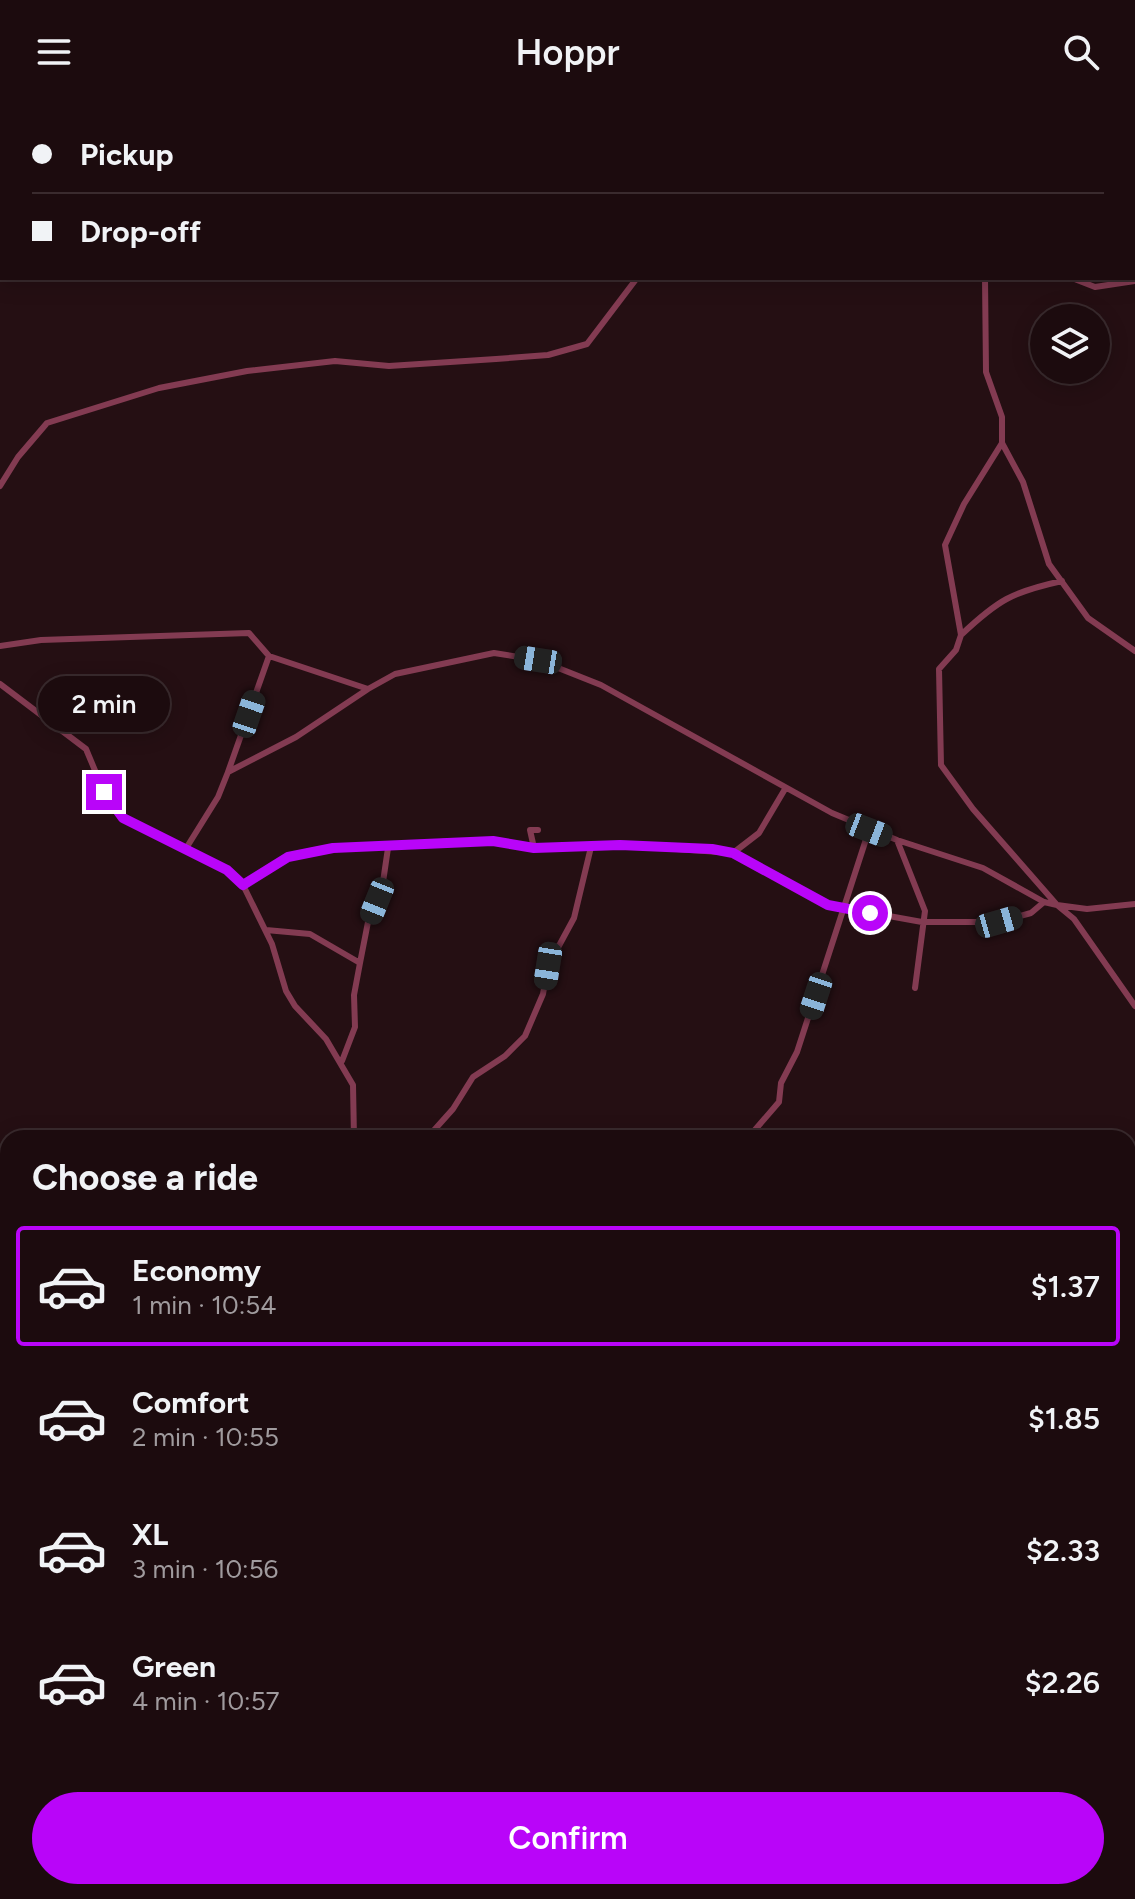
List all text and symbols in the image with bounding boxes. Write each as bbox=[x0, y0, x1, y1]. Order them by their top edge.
icon: menu bbox=[32, 30, 76, 74]
icon: search bbox=[1059, 30, 1103, 74]
text: Hoppr bbox=[516, 31, 619, 74]
text: Pickup bbox=[80, 136, 174, 173]
text: Drop-off bbox=[80, 213, 201, 250]
map controls bbox=[1030, 304, 1110, 384]
button: layers bbox=[1030, 304, 1110, 384]
car bbox=[512, 644, 564, 676]
callout: 2 min bbox=[38, 676, 170, 732]
car bbox=[230, 687, 268, 741]
text: 2 min bbox=[72, 688, 136, 720]
route end bbox=[86, 774, 122, 810]
car bbox=[842, 810, 896, 850]
car bbox=[357, 874, 397, 928]
route start bbox=[852, 895, 888, 931]
car bbox=[973, 904, 1025, 940]
car bbox=[532, 940, 564, 992]
car bbox=[797, 969, 835, 1023]
text: Choose a ride bbox=[32, 1156, 258, 1199]
icon: car bbox=[36, 1250, 108, 1322]
text: Economy bbox=[132, 1252, 261, 1289]
text: $1.37 bbox=[1031, 1268, 1100, 1305]
text: 1 min · 10:54 bbox=[132, 1289, 276, 1321]
icon: car bbox=[36, 1382, 108, 1454]
text: Comfort bbox=[132, 1384, 250, 1421]
text: $1.85 bbox=[1028, 1400, 1100, 1437]
text: 2 min · 10:55 bbox=[132, 1421, 279, 1453]
icon: car bbox=[36, 1514, 108, 1586]
text: XL bbox=[132, 1516, 168, 1553]
text: $2.33 bbox=[1026, 1532, 1100, 1569]
text: 3 min · 10:56 bbox=[132, 1553, 278, 1585]
icon: car bbox=[36, 1646, 108, 1718]
text: Green bbox=[132, 1648, 216, 1685]
text: $2.26 bbox=[1025, 1664, 1100, 1701]
text: 4 min · 10:57 bbox=[132, 1685, 280, 1717]
button: Confirm bbox=[32, 1792, 1104, 1884]

